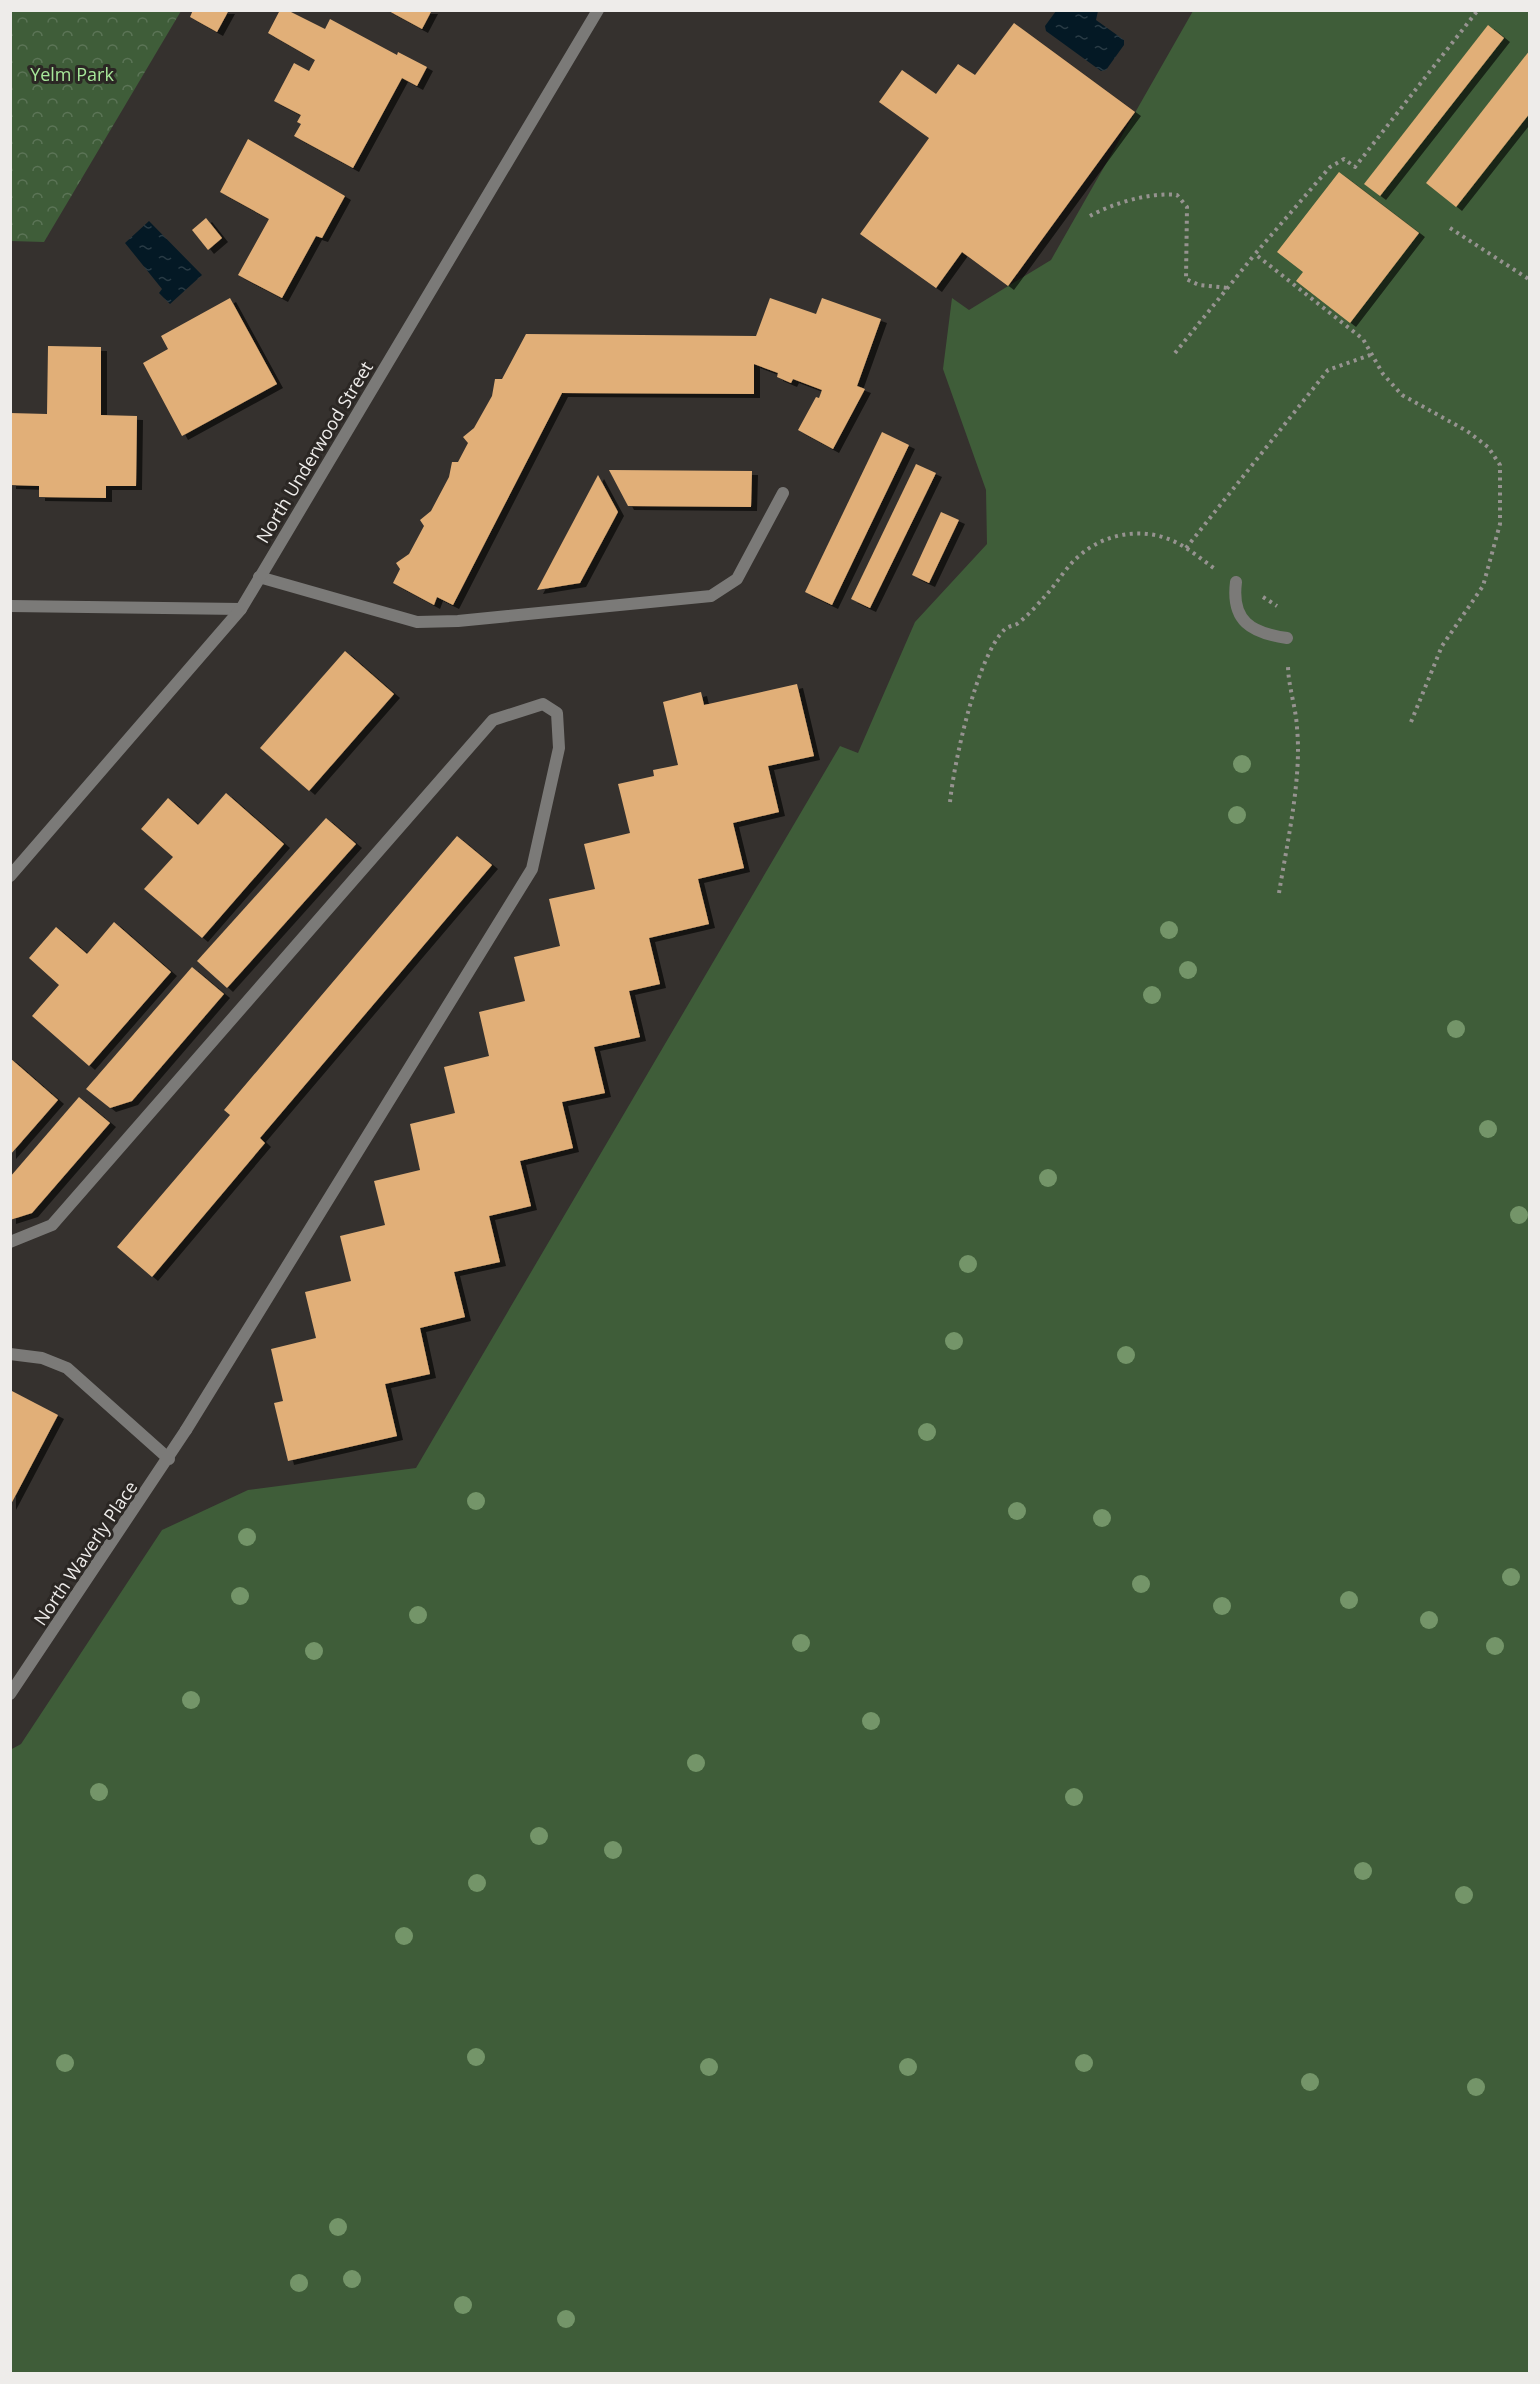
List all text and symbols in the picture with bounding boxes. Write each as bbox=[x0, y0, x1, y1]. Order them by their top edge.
park label: Yelm Park bbox=[30, 62, 114, 86]
street label: North Underwood Street bbox=[250, 357, 378, 547]
street label: North Waverly Place bbox=[28, 1476, 142, 1630]

